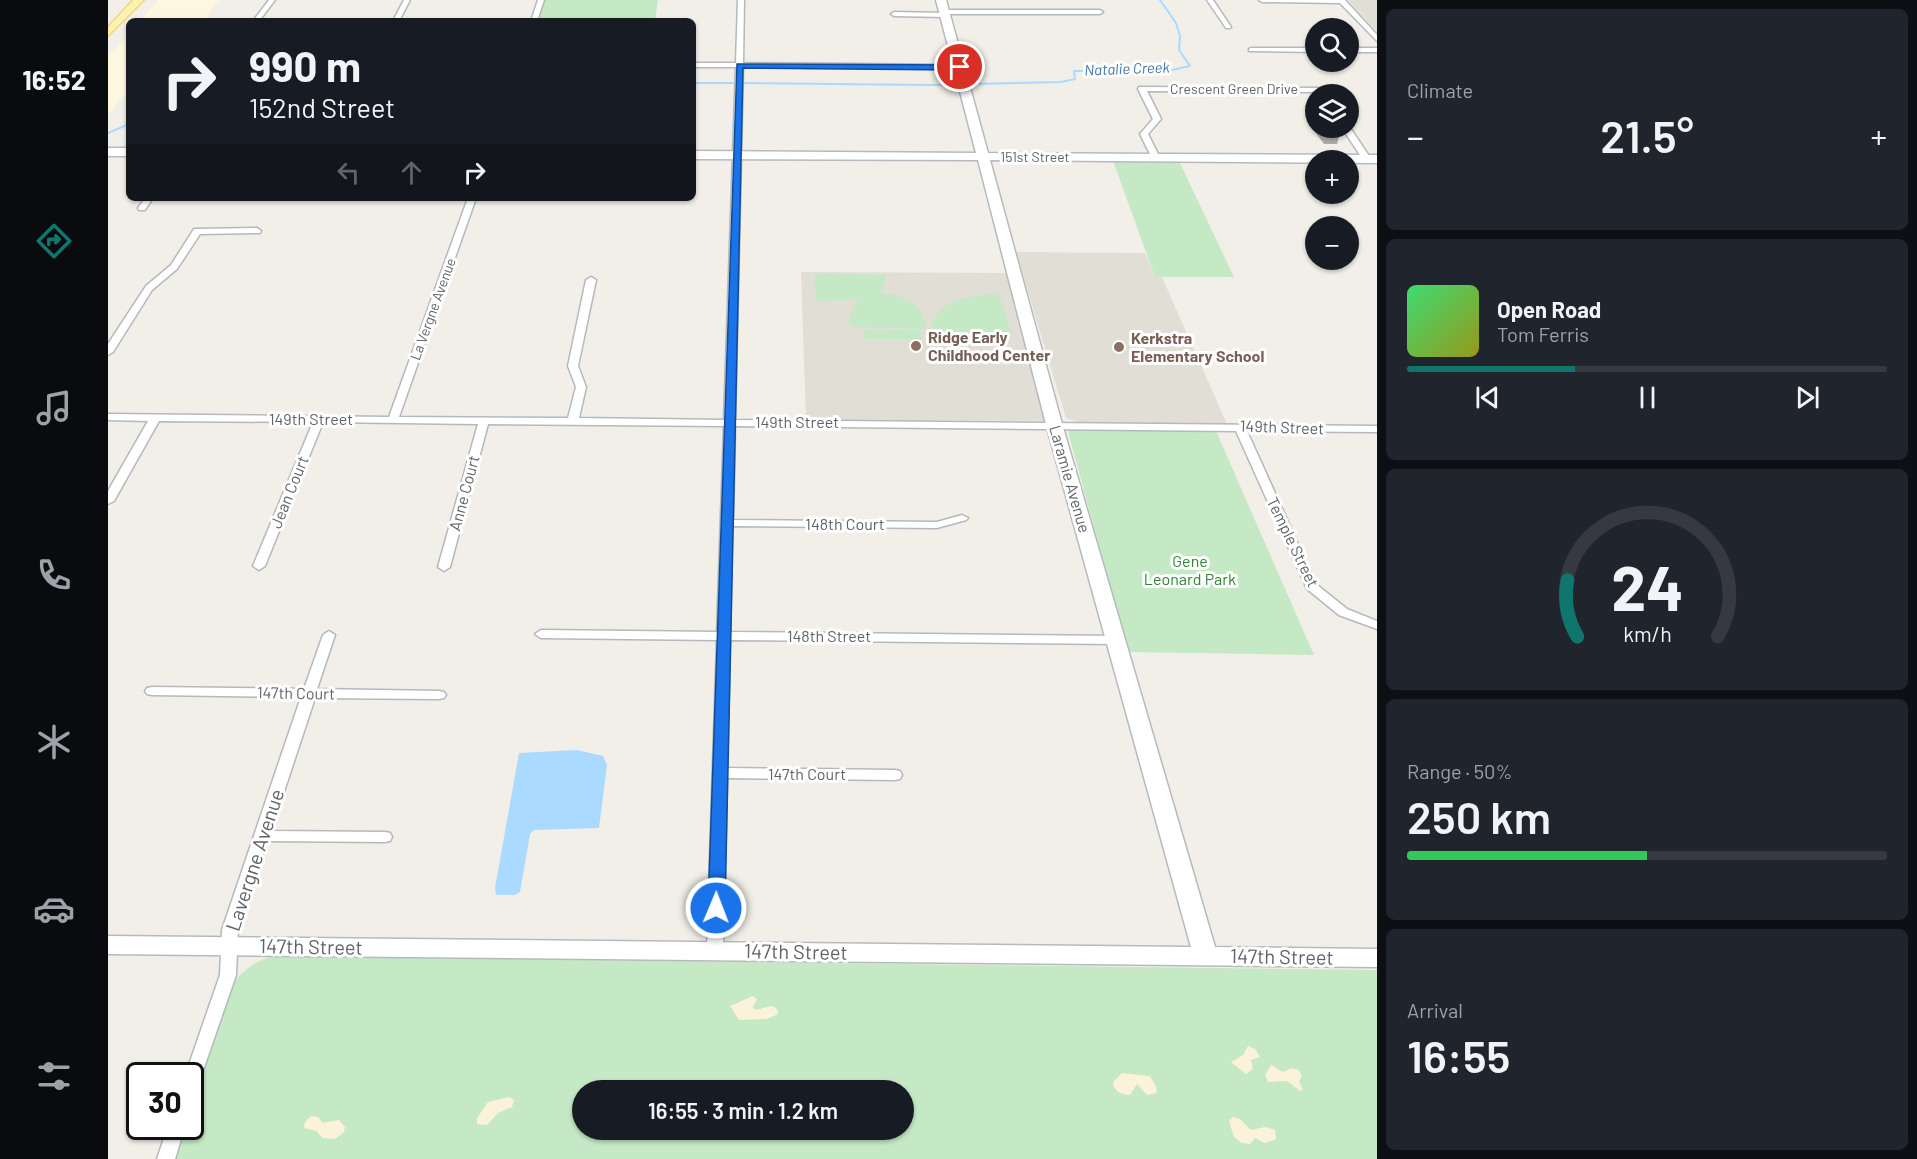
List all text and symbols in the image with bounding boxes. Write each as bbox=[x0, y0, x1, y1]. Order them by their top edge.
map controls bbox=[1305, 18, 1359, 270]
button: search bbox=[1305, 18, 1359, 72]
text: 990 m bbox=[249, 40, 361, 90]
pin bbox=[934, 41, 985, 92]
icon: right bbox=[150, 42, 228, 120]
icon: arrive bbox=[943, 50, 976, 83]
water label: Natalie Creek bbox=[1084, 57, 1171, 78]
text: 16:52 bbox=[22, 63, 86, 95]
text: Climate bbox=[1407, 78, 1473, 102]
street label: Crescent Green Drive bbox=[1170, 80, 1298, 97]
button: layers bbox=[1305, 84, 1359, 138]
text: 152nd Street bbox=[249, 91, 395, 123]
text: 21.5° bbox=[1600, 108, 1694, 162]
text: − bbox=[1407, 116, 1424, 156]
text: + bbox=[1870, 116, 1887, 156]
street label: 151st Street bbox=[1000, 148, 1070, 165]
button: + bbox=[1305, 150, 1359, 204]
icon: left bbox=[332, 156, 365, 189]
icon: ahead bbox=[395, 156, 428, 189]
icon: right bbox=[458, 156, 491, 189]
button: − bbox=[1305, 216, 1359, 270]
icon: directions bbox=[33, 220, 75, 262]
street label: La Vergne Avenue bbox=[406, 255, 459, 362]
text: Open Road bbox=[1497, 296, 1601, 322]
text: Tom Ferris bbox=[1497, 322, 1589, 346]
place label: Ridge Early Childhood Center bbox=[928, 327, 1050, 364]
place label: Kerkstra Elementary School bbox=[1131, 328, 1265, 365]
marker: Ridge Early Childhood Center bbox=[909, 339, 923, 353]
marker: Kerkstra Elementary School bbox=[1112, 340, 1126, 354]
icon: previous bbox=[1471, 381, 1504, 414]
icon: pause bbox=[1631, 381, 1664, 414]
icon: next bbox=[1791, 381, 1824, 414]
icon: music bbox=[33, 387, 75, 429]
street label: 149th Street bbox=[269, 409, 353, 428]
street label: 149th Street bbox=[755, 412, 839, 431]
street label: 149th Street bbox=[1240, 416, 1324, 437]
street label: Laramie Avenue bbox=[1046, 423, 1095, 535]
street label: Jean Court bbox=[265, 453, 312, 531]
street label: Anne Court bbox=[444, 453, 483, 533]
street label: Temple Street bbox=[1264, 494, 1323, 590]
street label: 148th Court bbox=[805, 514, 885, 533]
text: 24 bbox=[1611, 549, 1683, 623]
park label: Gene Leonard Park bbox=[1144, 551, 1236, 588]
icon: phone bbox=[33, 554, 75, 596]
text: km/h bbox=[1623, 621, 1671, 646]
street label: 148th Street bbox=[787, 626, 871, 645]
street label: 147th Court bbox=[257, 682, 335, 703]
icon: climate bbox=[33, 721, 75, 763]
text: Range · 50% bbox=[1407, 759, 1512, 783]
street label: 147th Court bbox=[768, 764, 846, 783]
street label: Lavergne Avenue bbox=[220, 786, 288, 934]
text: 250 km bbox=[1407, 789, 1551, 843]
position arrow bbox=[684, 876, 748, 940]
icon: car bbox=[33, 888, 75, 930]
street label: 147th Street bbox=[259, 933, 363, 959]
street label: 147th Street bbox=[744, 938, 848, 964]
street label: 147th Street bbox=[1230, 943, 1334, 969]
text: Arrival bbox=[1407, 998, 1463, 1022]
text: 16:55 bbox=[1407, 1028, 1510, 1082]
icon: filters bbox=[33, 1055, 75, 1097]
speed limit sign: 30 bbox=[126, 1062, 204, 1140]
text: 16:55 · 3 min · 1.2 km bbox=[648, 1097, 838, 1123]

